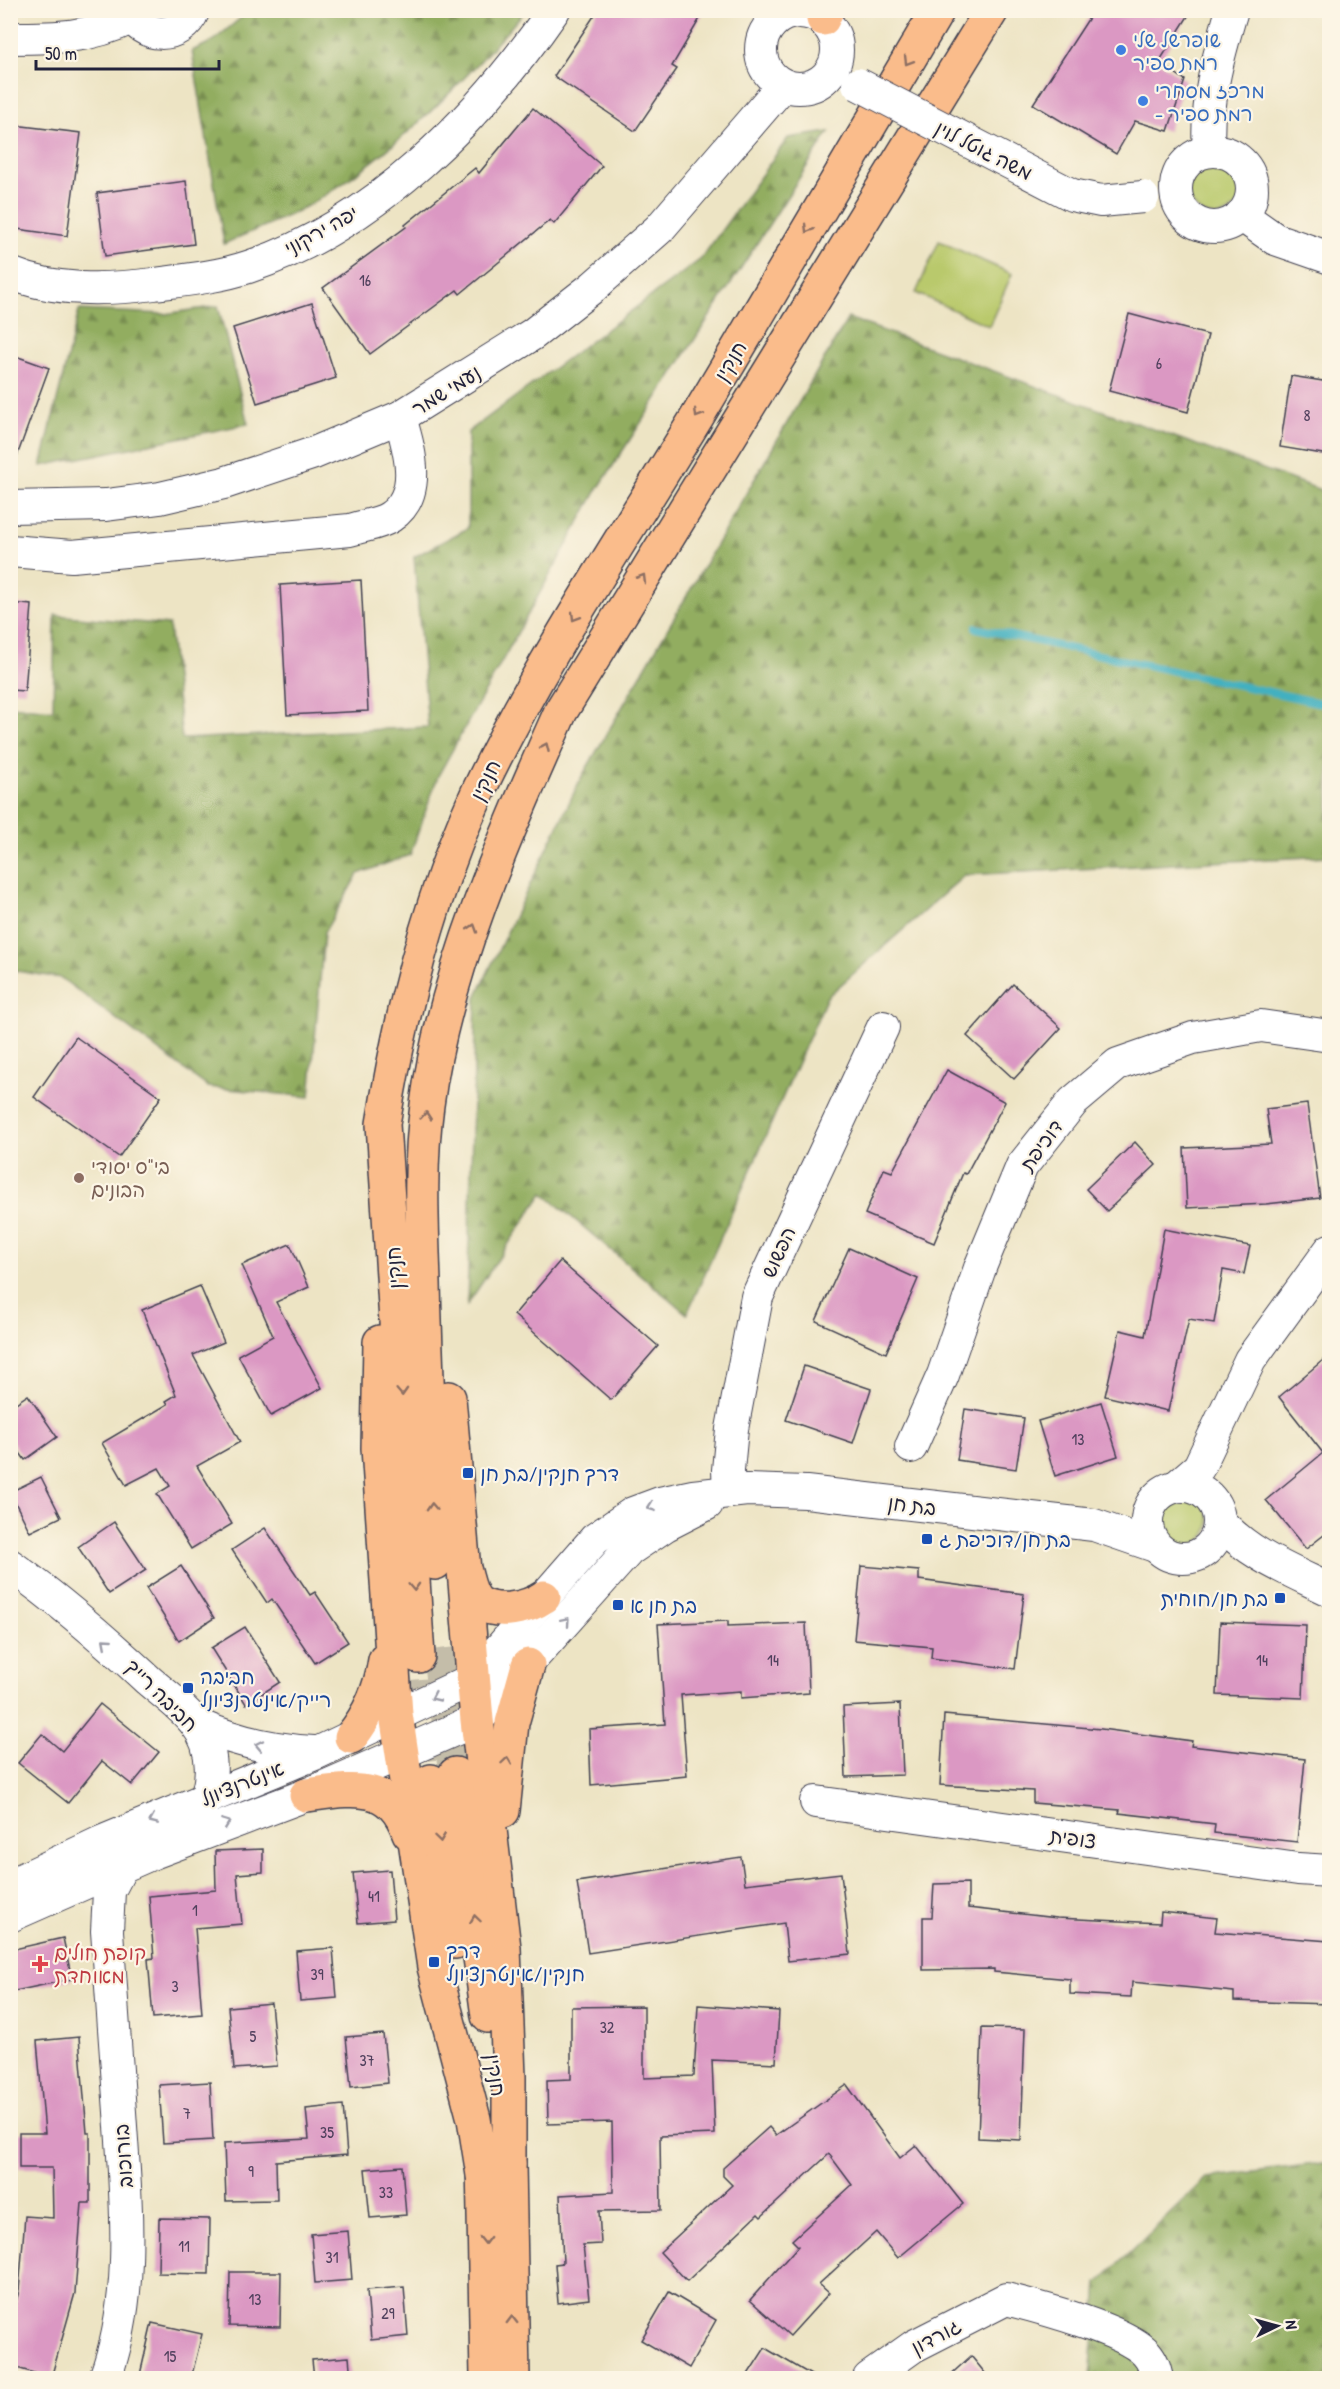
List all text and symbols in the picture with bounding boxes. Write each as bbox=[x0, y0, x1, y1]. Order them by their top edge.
place label: שופרשל שלי רמת ספיר bbox=[1133, 26, 1221, 76]
scale bar bbox=[36, 33, 219, 71]
text: 50 m bbox=[45, 41, 77, 66]
marker: שופרשל שלי רמת ספיר bbox=[1114, 43, 1128, 57]
one-way arrow bbox=[903, 55, 915, 65]
place label: מרכז מסחרי - רמת ספיר bbox=[1155, 77, 1265, 127]
marker: מרכז מסחרי - רמת ספיר bbox=[1136, 94, 1150, 108]
street label: משה גוטל לוין bbox=[931, 114, 1037, 186]
street label: יפה ירקוני bbox=[279, 199, 363, 261]
one-way arrow bbox=[804, 223, 816, 233]
house number: 16 bbox=[359, 269, 371, 291]
street label: חנקין bbox=[707, 336, 753, 386]
house number: 6 bbox=[1156, 352, 1162, 374]
street label: נעמי שמר bbox=[406, 358, 486, 422]
house number: 8 bbox=[1304, 404, 1311, 426]
one-way arrow bbox=[694, 408, 706, 418]
one-way arrow bbox=[635, 574, 647, 584]
one-way arrow bbox=[570, 611, 582, 621]
one-way arrow bbox=[538, 742, 550, 753]
street label: חנקין bbox=[463, 755, 507, 805]
one-way arrow bbox=[466, 923, 478, 934]
one-way arrow bbox=[419, 1112, 432, 1121]
street label: דוכיפת bbox=[1013, 1114, 1069, 1177]
place label: בי"ס יסודי הבונים bbox=[91, 1153, 170, 1203]
marker: בי"ס יסודי הבונים bbox=[72, 1171, 86, 1185]
street label: הפשוש bbox=[754, 1222, 802, 1282]
street label: חנקין bbox=[379, 1246, 409, 1290]
one-way arrow bbox=[396, 1388, 409, 1397]
house number: 13 bbox=[1072, 1428, 1084, 1450]
place label: דרך חנקין/בת חן bbox=[480, 1460, 619, 1487]
marker: דרך חנקין/בת חן bbox=[461, 1466, 475, 1480]
street label: בת חן bbox=[886, 1489, 938, 1521]
one-way arrow bbox=[646, 1499, 657, 1512]
one-way arrow bbox=[426, 1502, 439, 1511]
place label: בת חן/דוכיפת ג bbox=[939, 1526, 1071, 1553]
marker: בת חן/דוכיפת ג bbox=[920, 1532, 934, 1546]
one-way arrow bbox=[407, 1582, 420, 1591]
place label: בת חן/חוחית bbox=[1160, 1585, 1268, 1612]
marker: בת חן/חוחית bbox=[1273, 1591, 1287, 1605]
place label: בת חן א bbox=[630, 1592, 697, 1619]
marker: בת חן א bbox=[611, 1598, 625, 1612]
one-way arrow bbox=[559, 1617, 570, 1628]
one-way arrow bbox=[103, 1638, 113, 1649]
house number: 14 bbox=[767, 1649, 779, 1671]
house number: 14 bbox=[1256, 1649, 1268, 1671]
street label: חביבה רייך bbox=[120, 1653, 204, 1737]
place label: חביבה רייק/אינטרנציונל bbox=[200, 1663, 331, 1713]
marker: חביבה רייק/אינטרנציונל bbox=[181, 1681, 195, 1695]
one-way arrow bbox=[430, 1689, 441, 1701]
one-way arrow bbox=[255, 1739, 265, 1752]
street label: אינטרנציונל bbox=[196, 1754, 288, 1812]
one-way arrow bbox=[500, 1756, 513, 1766]
one-way arrow bbox=[148, 1813, 159, 1825]
one-way arrow bbox=[220, 1818, 231, 1830]
street label: צופית bbox=[1047, 1821, 1098, 1855]
one-way arrow bbox=[433, 1834, 445, 1843]
house number: 41 bbox=[368, 1885, 380, 1907]
house number: 1 bbox=[192, 1899, 198, 1921]
one-way arrow bbox=[469, 1915, 481, 1924]
place label: דרך חנקין/אינטרנציונל bbox=[446, 1937, 585, 1987]
place label: קופת חולים מאוחדת bbox=[54, 1939, 146, 1989]
marker: קופת חולים מאוחדת bbox=[31, 1955, 49, 1973]
marker: דרך חנקין/אינטרנציונל bbox=[427, 1955, 441, 1969]
house number: 39 bbox=[310, 1963, 324, 1985]
house number: 3 bbox=[171, 1975, 179, 1997]
house number: 32 bbox=[600, 2016, 615, 2038]
house number: 5 bbox=[250, 2025, 257, 2047]
house number: 37 bbox=[359, 2049, 375, 2071]
street label: חנקין bbox=[480, 2052, 512, 2098]
house number: 7 bbox=[183, 2102, 191, 2124]
house number: 35 bbox=[320, 2121, 334, 2143]
street label: בורוכוב bbox=[107, 2123, 139, 2189]
house number: 9 bbox=[248, 2160, 254, 2182]
house number: 33 bbox=[379, 2181, 393, 2203]
house number: 11 bbox=[178, 2235, 190, 2257]
one-way arrow bbox=[479, 2235, 491, 2244]
house number: 31 bbox=[326, 2246, 339, 2268]
house number: 13 bbox=[249, 2288, 261, 2310]
north arrow bbox=[1247, 2296, 1307, 2356]
house number: 29 bbox=[381, 2302, 395, 2324]
street label: גורדון bbox=[906, 2312, 966, 2360]
one-way arrow bbox=[505, 2316, 518, 2325]
text: N bbox=[1281, 2319, 1303, 2330]
house number: 15 bbox=[164, 2345, 177, 2367]

